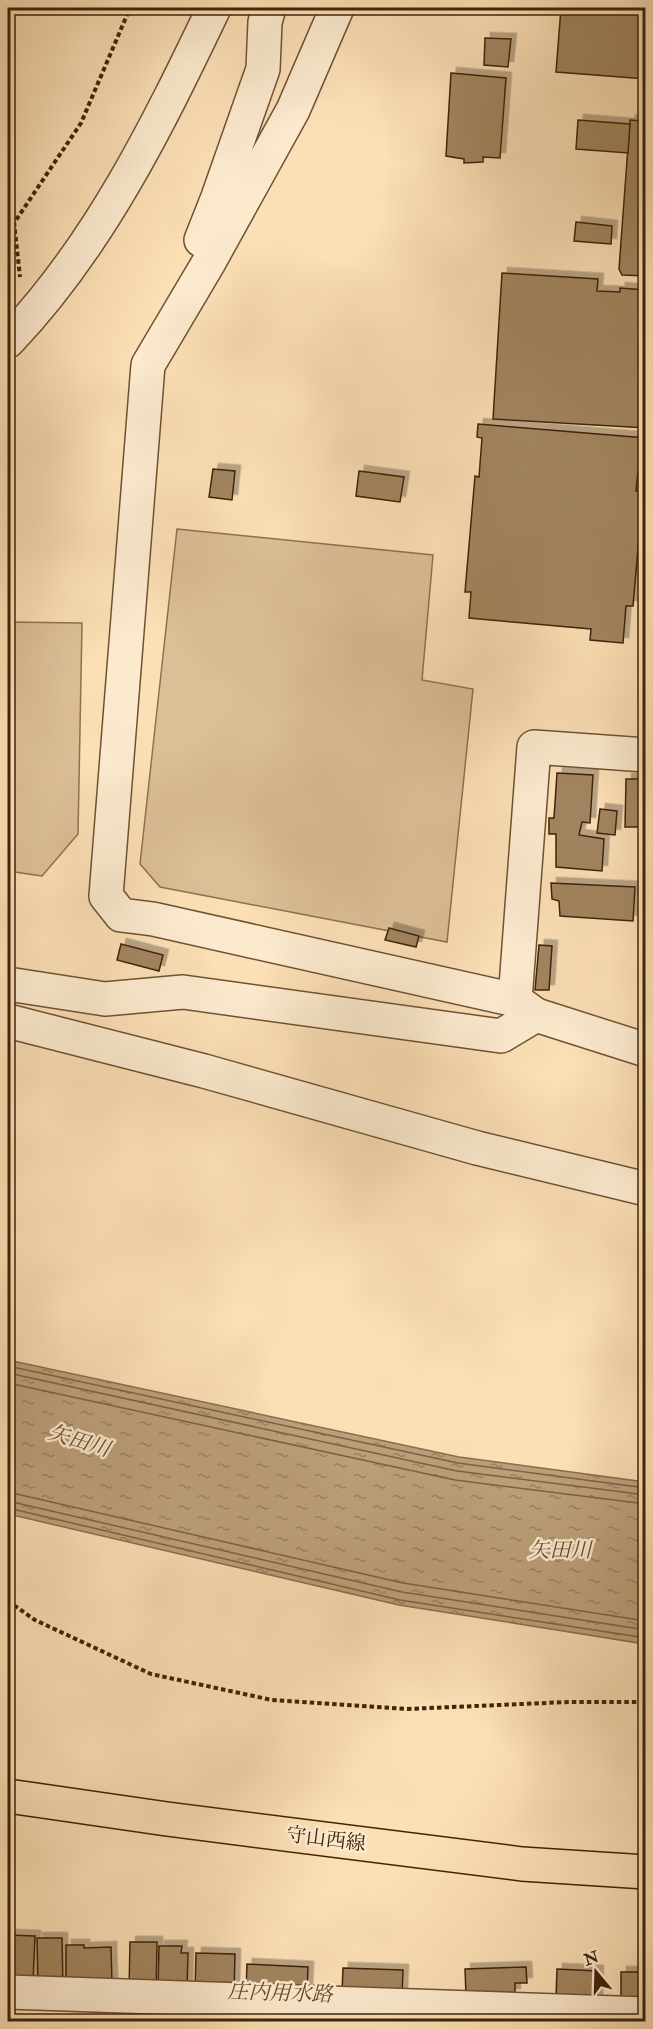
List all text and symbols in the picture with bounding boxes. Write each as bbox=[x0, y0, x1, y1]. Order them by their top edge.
water label: 矢田川 bbox=[45, 1419, 115, 1464]
water label: 矢田川 bbox=[529, 1537, 593, 1564]
street label: 守山西線 bbox=[285, 1822, 367, 1856]
north arrow bbox=[566, 1942, 626, 2002]
text: N bbox=[580, 1947, 602, 1971]
water label: 庄内用水路 bbox=[227, 1978, 335, 2008]

